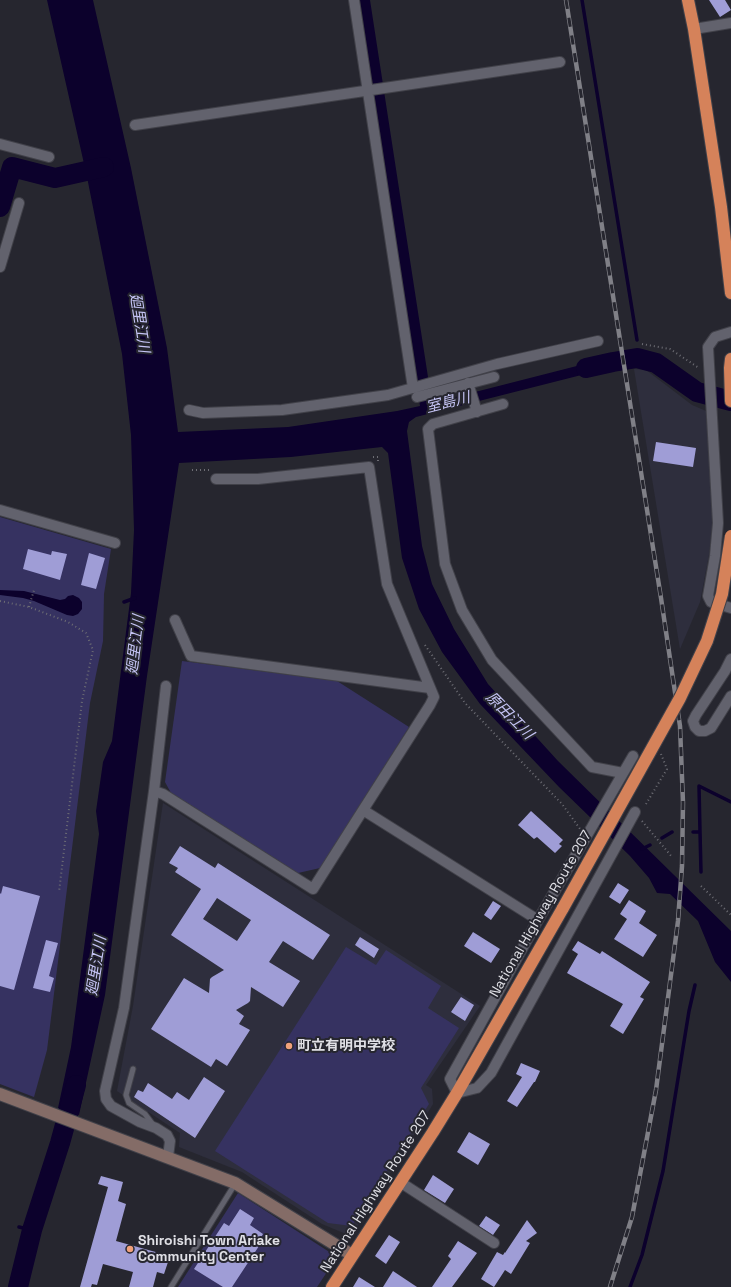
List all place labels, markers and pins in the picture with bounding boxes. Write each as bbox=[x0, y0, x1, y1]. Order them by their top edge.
place label: 町立有明中学校 bbox=[297, 1038, 395, 1054]
marker: 町立有明中学校 bbox=[284, 1041, 294, 1051]
place label: Shiroishi Town Ariake Community Center bbox=[138, 1233, 280, 1266]
marker: Shiroishi Town Ariake Community Center bbox=[125, 1244, 135, 1254]

